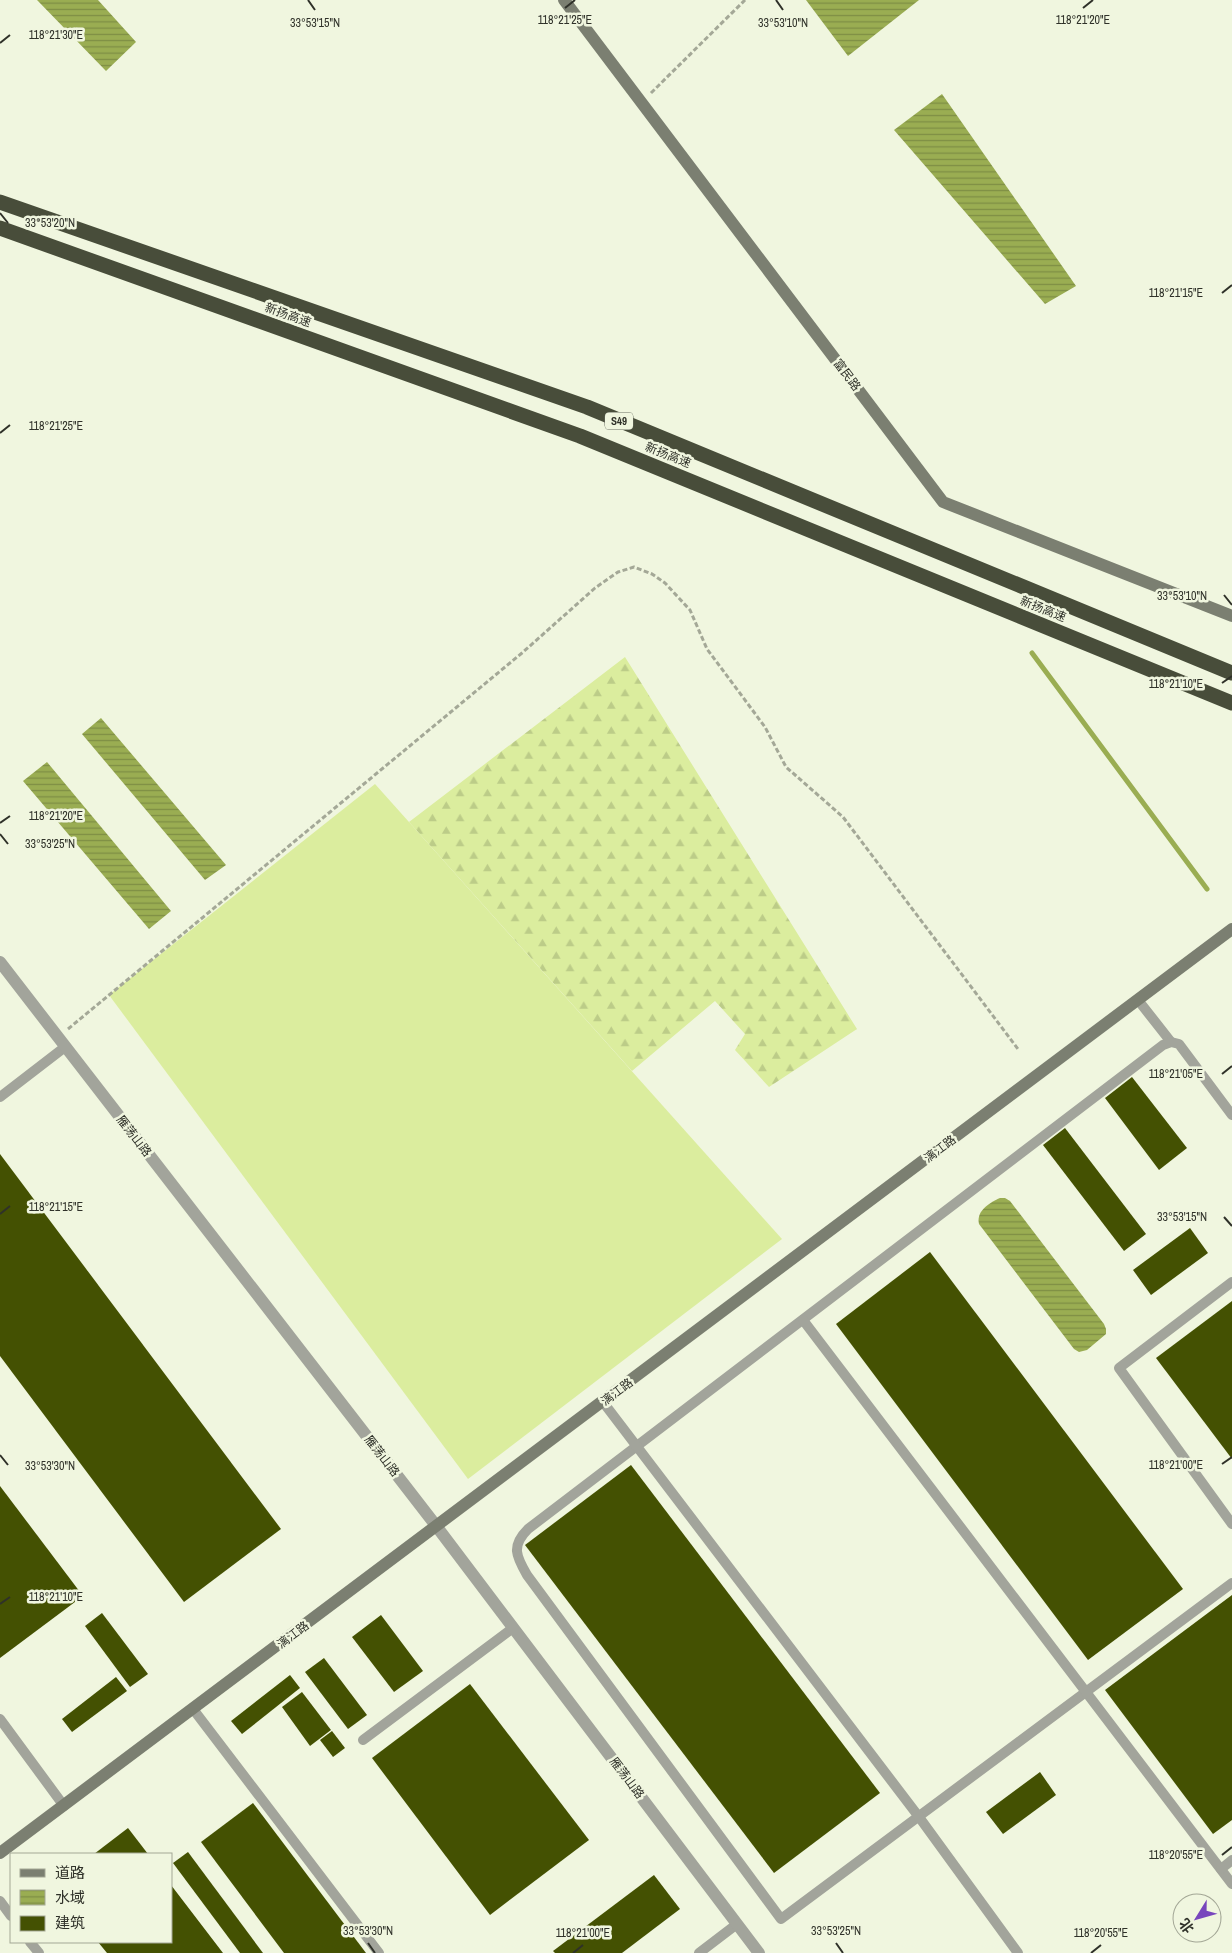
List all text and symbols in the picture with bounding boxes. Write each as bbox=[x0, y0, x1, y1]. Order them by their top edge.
text: 118°21'25"E bbox=[538, 12, 592, 28]
text: 118°21'20"E bbox=[1056, 12, 1110, 28]
text: 33°53'15"N bbox=[290, 15, 340, 31]
text: 33°53'10"N bbox=[758, 15, 808, 31]
text: 118°21'30"E bbox=[29, 27, 83, 43]
text: 33°53'20"N bbox=[25, 215, 75, 231]
text: 118°21'15"E bbox=[1149, 285, 1203, 301]
street label: 新扬高速 bbox=[263, 299, 313, 331]
street label: 富民路 bbox=[830, 356, 864, 394]
road number: S49 bbox=[605, 412, 633, 430]
text: 118°21'25"E bbox=[29, 418, 83, 434]
street label: 新扬高速 bbox=[643, 439, 693, 471]
text: 33°53'10"N bbox=[1157, 588, 1207, 604]
street label: 新扬高速 bbox=[1018, 593, 1068, 625]
text: 118°21'10"E bbox=[1149, 676, 1203, 692]
text: 118°21'20"E bbox=[29, 808, 83, 824]
text: 33°53'25"N bbox=[25, 836, 75, 852]
text: 118°21'05"E bbox=[1149, 1066, 1203, 1082]
street label: 雁荡山路 bbox=[113, 1112, 155, 1160]
street label: 漓江路 bbox=[921, 1132, 959, 1166]
text: 118°21'15"E bbox=[29, 1199, 83, 1215]
text: 33°53'15"N bbox=[1157, 1209, 1207, 1225]
street label: 漓江路 bbox=[598, 1375, 636, 1409]
street label: 雁荡山路 bbox=[361, 1432, 403, 1480]
text: 118°21'00"E bbox=[1149, 1457, 1203, 1473]
text: 33°53'30"N bbox=[25, 1458, 75, 1474]
text: 118°21'10"E bbox=[29, 1589, 83, 1605]
street label: 漓江路 bbox=[274, 1618, 312, 1652]
street label: 雁荡山路 bbox=[606, 1754, 648, 1802]
text: 118°20'55"E bbox=[1149, 1847, 1203, 1863]
legend bbox=[10, 1853, 172, 1943]
text: 道路 bbox=[55, 1862, 85, 1883]
text: 水域 bbox=[55, 1887, 85, 1908]
north arrow bbox=[1172, 1893, 1222, 1943]
text: 建筑 bbox=[55, 1912, 85, 1933]
text: 北 bbox=[1175, 1915, 1198, 1937]
text: 33°53'30"N bbox=[343, 1923, 393, 1939]
text: 33°53'25"N bbox=[811, 1923, 861, 1939]
text: 118°21'00"E bbox=[556, 1925, 610, 1941]
text: 118°20'55"E bbox=[1074, 1925, 1128, 1941]

